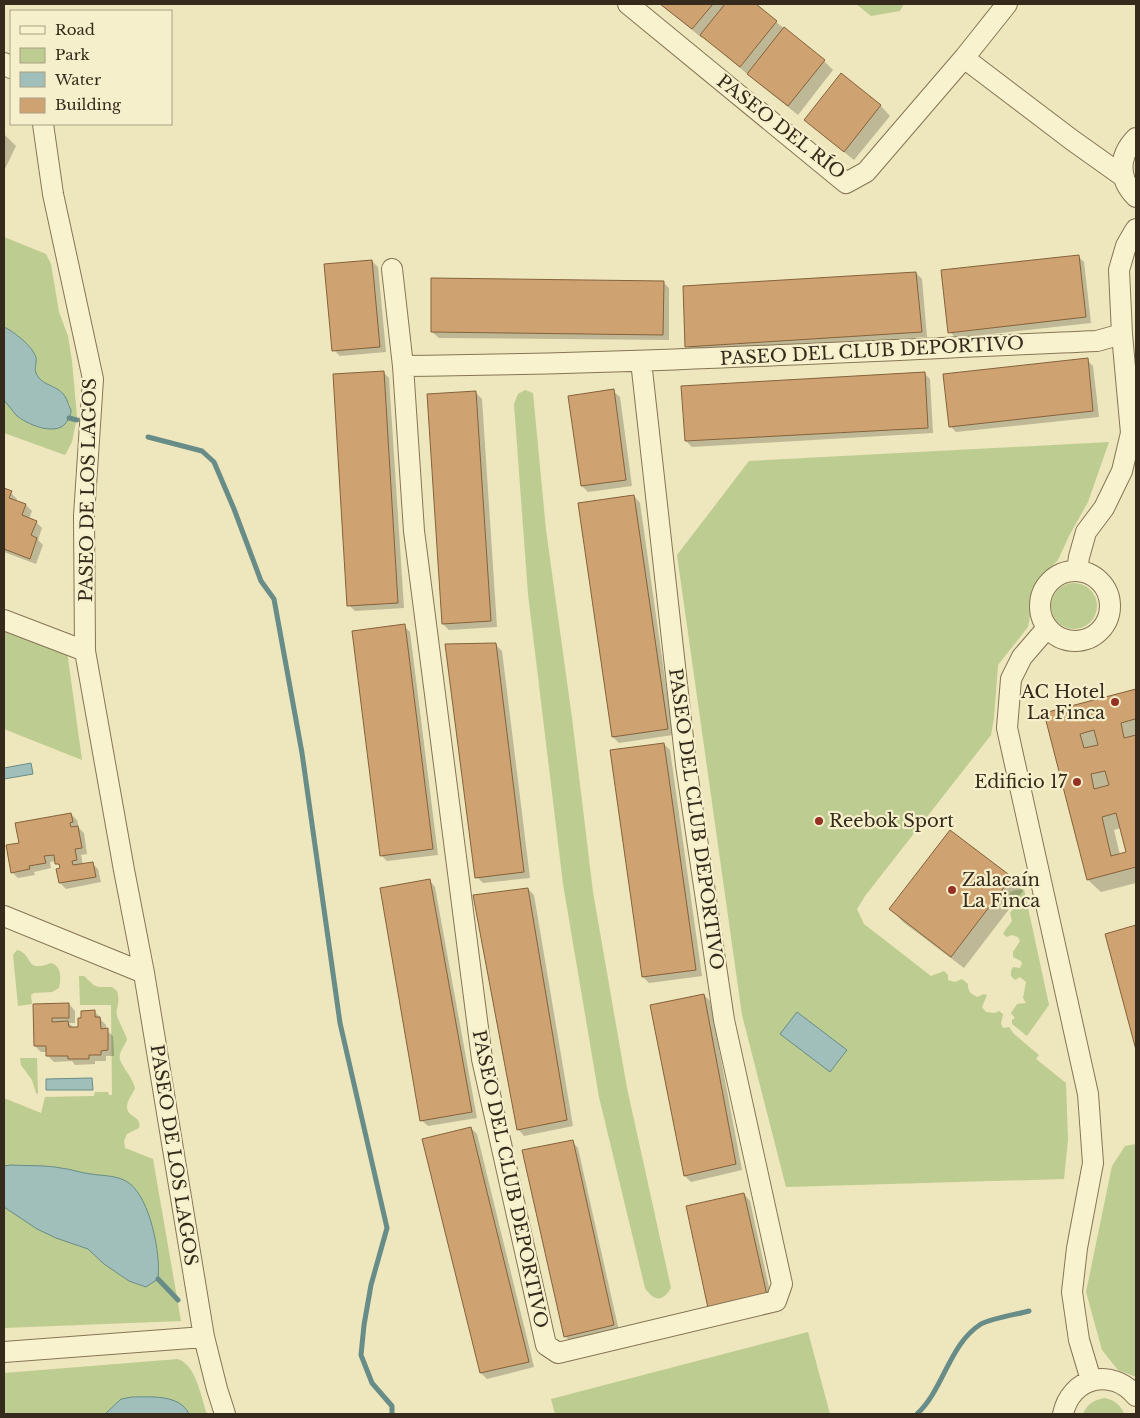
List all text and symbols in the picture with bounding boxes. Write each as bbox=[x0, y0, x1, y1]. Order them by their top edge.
legend bbox=[10, 10, 172, 125]
text: Road bbox=[55, 20, 95, 39]
text: Park bbox=[55, 45, 91, 64]
street label: PASEO DEL RÍO bbox=[712, 69, 850, 184]
text: Water bbox=[54, 70, 102, 89]
text: Building bbox=[55, 95, 122, 114]
street label: PASEO DEL CLUB DEPORTIVO bbox=[719, 332, 1025, 370]
street label: PASEO DE LOS LAGOS bbox=[75, 378, 101, 602]
street label: PASEO DEL CLUB DEPORTIVO bbox=[664, 667, 728, 971]
place label: AC Hotel La Finca bbox=[1020, 681, 1105, 724]
marker: AC Hotel La Finca bbox=[1109, 696, 1121, 708]
place label: Edificio 17 bbox=[974, 771, 1068, 793]
marker: Edificio 17 bbox=[1071, 776, 1083, 788]
place label: Reebok Sport bbox=[829, 810, 954, 832]
marker: Reebok Sport bbox=[813, 815, 825, 827]
place label: Zalacaín La Finca bbox=[962, 869, 1040, 912]
marker: Zalacaín La Finca bbox=[946, 884, 958, 896]
street label: PASEO DEL CLUB DEPORTIVO bbox=[468, 1028, 552, 1330]
street label: PASEO DE LOS LAGOS bbox=[146, 1043, 202, 1267]

